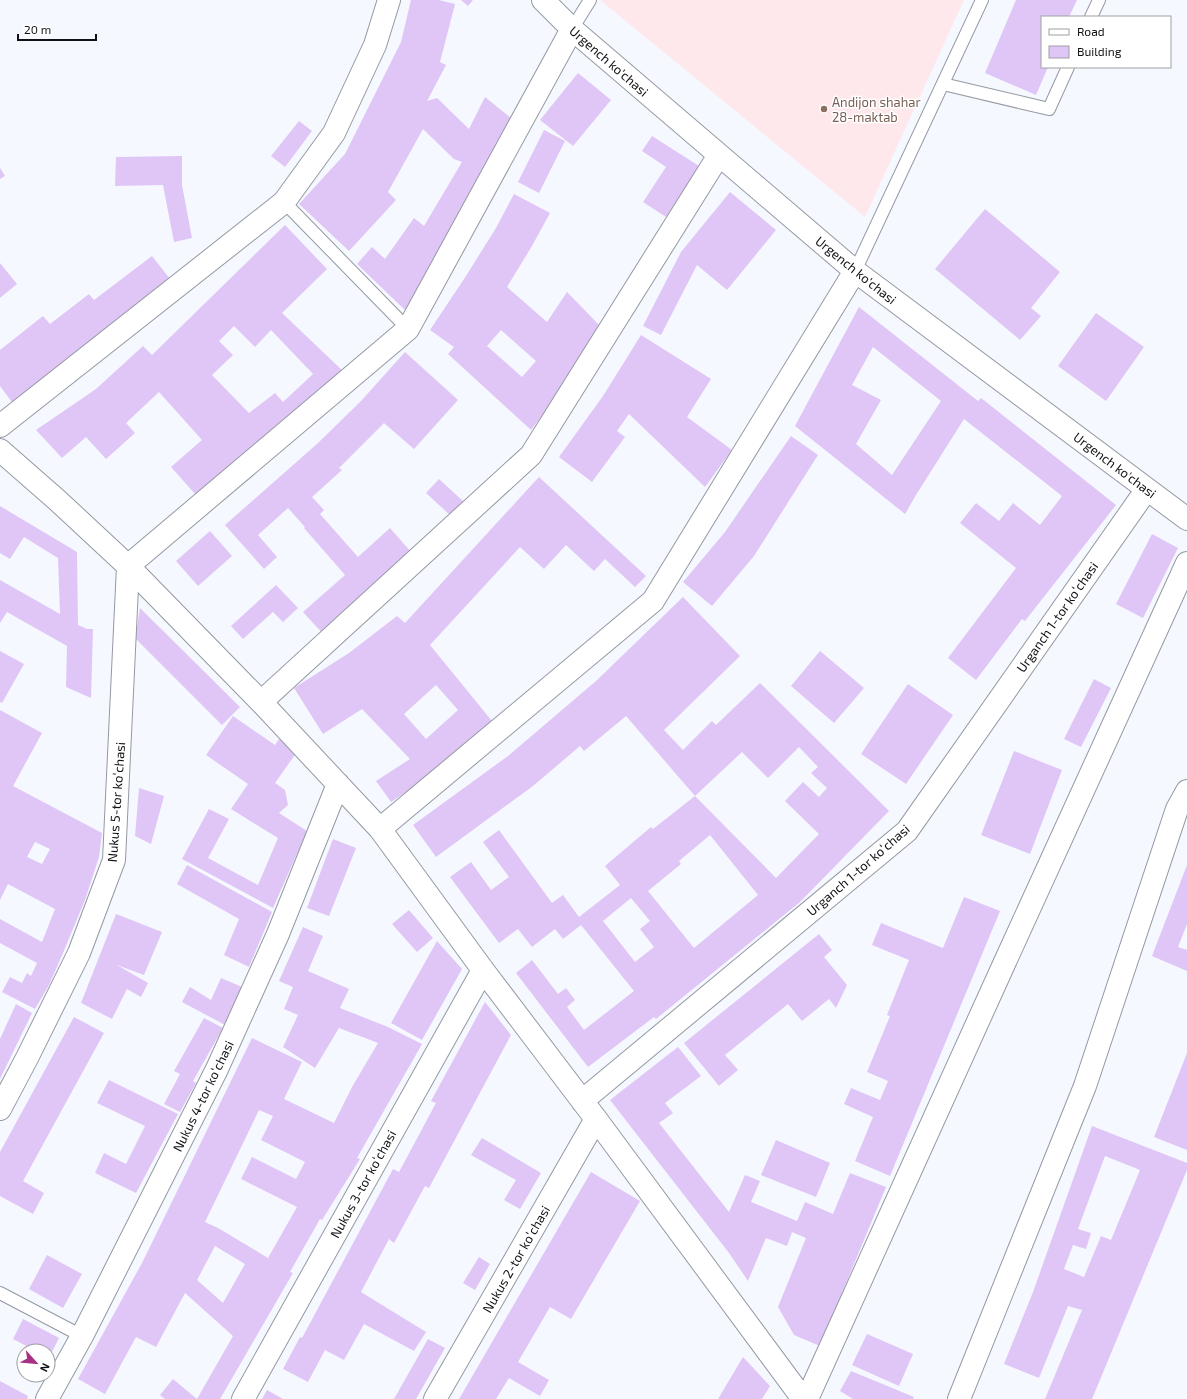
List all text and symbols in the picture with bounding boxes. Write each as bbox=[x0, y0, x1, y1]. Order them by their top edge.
scale bar bbox=[18, 16, 96, 42]
legend bbox=[1041, 16, 1171, 68]
text: 20 m bbox=[24, 22, 51, 36]
street label: Urgench ko'chasi bbox=[566, 22, 652, 100]
text: Road bbox=[1077, 24, 1105, 38]
text: Building bbox=[1077, 44, 1122, 58]
place label: Andijon shahar 28-maktab bbox=[832, 94, 921, 125]
marker: Andijon shahar 28-maktab bbox=[819, 104, 829, 114]
street label: Urgench ko'chasi bbox=[812, 233, 900, 307]
street label: Urgench ko'chasi bbox=[1071, 429, 1159, 501]
street label: Urganch 1-tor koʻchasi bbox=[1013, 559, 1101, 675]
street label: Nukus 5-tor koʻchasi bbox=[104, 741, 128, 863]
street label: Urganch 1-tor koʻchasi bbox=[803, 821, 913, 919]
street label: Nukus 4-tor koʻchasi bbox=[169, 1038, 237, 1154]
street label: Nukus 3-tor koʻchasi bbox=[327, 1127, 399, 1241]
street label: Nukus 2-tor koʻchasi bbox=[479, 1203, 553, 1315]
north arrow bbox=[16, 1343, 56, 1383]
text: N bbox=[38, 1361, 53, 1374]

